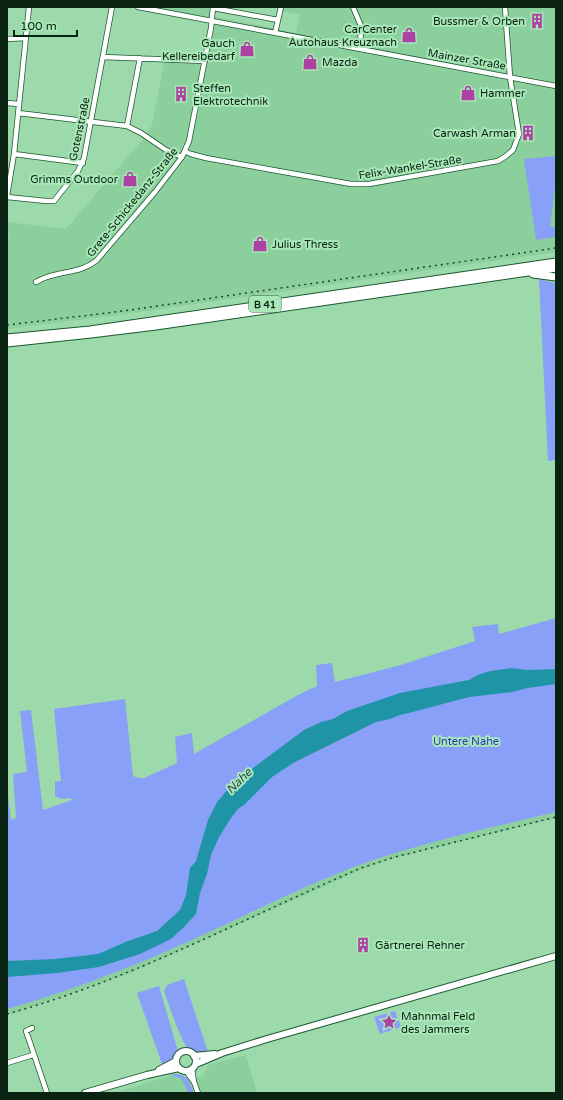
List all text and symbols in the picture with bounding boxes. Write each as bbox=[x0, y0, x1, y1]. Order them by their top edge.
scale bar bbox=[14, 12, 77, 38]
building icon: Bussmer & Orben bbox=[528, 12, 546, 30]
place label: Bussmer & Orben bbox=[433, 15, 525, 28]
text: 100 m bbox=[20, 19, 57, 33]
place label: CarCenter Autohaus Kreuznach bbox=[288, 23, 398, 49]
shop icon: CarCenter Autohaus Kreuznach bbox=[400, 26, 418, 44]
place label: Gauch Kellereibedarf bbox=[162, 37, 236, 63]
shop icon: Gauch Kellereibedarf bbox=[238, 40, 256, 58]
street label: Mainzer Straße bbox=[427, 46, 507, 73]
shop icon: Mazda bbox=[301, 53, 319, 71]
place label: Mazda bbox=[322, 56, 357, 69]
place label: Steffen Elektrotechnik bbox=[193, 82, 268, 108]
shop icon: Hammer bbox=[459, 84, 477, 102]
building icon: Steffen Elektrotechnik bbox=[172, 85, 190, 103]
place label: Hammer bbox=[480, 87, 526, 100]
street label: Gotenstraße bbox=[66, 96, 93, 162]
building icon: Carwash Arman bbox=[519, 124, 537, 142]
place label: Carwash Arman bbox=[433, 127, 516, 140]
street label: Grete-Schickedanz-Straße bbox=[84, 145, 181, 260]
street label: Felix-Wankel-Straße bbox=[358, 153, 463, 182]
shop icon: Grimms Outdoor bbox=[121, 170, 139, 188]
place label: Grimms Outdoor bbox=[30, 173, 119, 186]
shop icon: Julius Thress bbox=[251, 235, 269, 253]
place label: Julius Thress bbox=[272, 238, 338, 251]
road number: B 41 bbox=[249, 296, 281, 312]
park label: Untere Nahe bbox=[433, 735, 499, 748]
water label: Nahe bbox=[223, 764, 256, 797]
building icon: Gärtnerei Rehner bbox=[354, 936, 372, 954]
place label: Gärtnerei Rehner bbox=[375, 939, 465, 952]
place label: Mahnmal Feld des Jammers bbox=[401, 1010, 475, 1036]
place icon: Mahnmal Feld des Jammers bbox=[380, 1013, 398, 1031]

